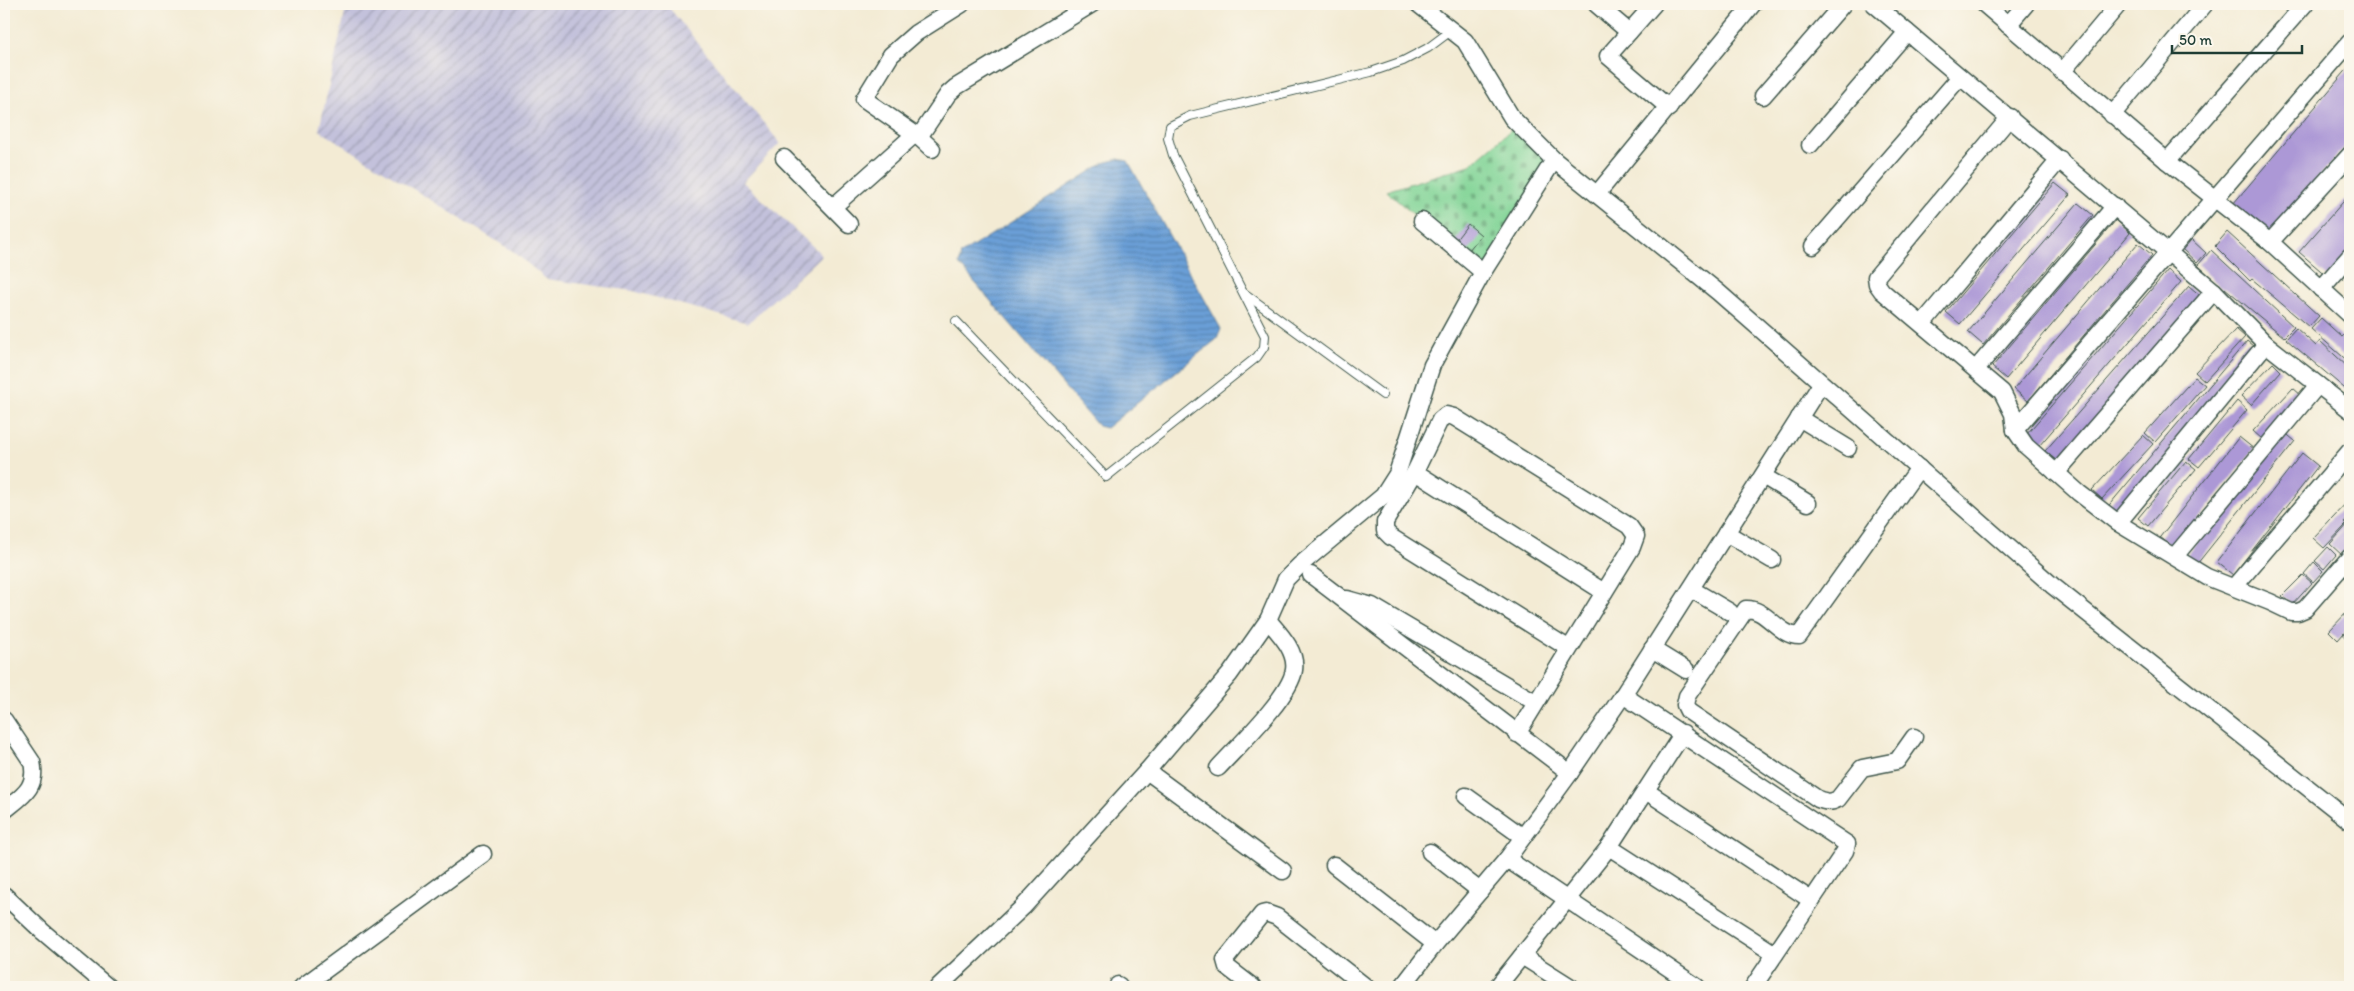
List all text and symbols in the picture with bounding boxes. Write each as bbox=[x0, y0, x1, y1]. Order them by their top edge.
scale bar bbox=[2172, 22, 2302, 54]
text: 50 m bbox=[2179, 31, 2212, 49]

